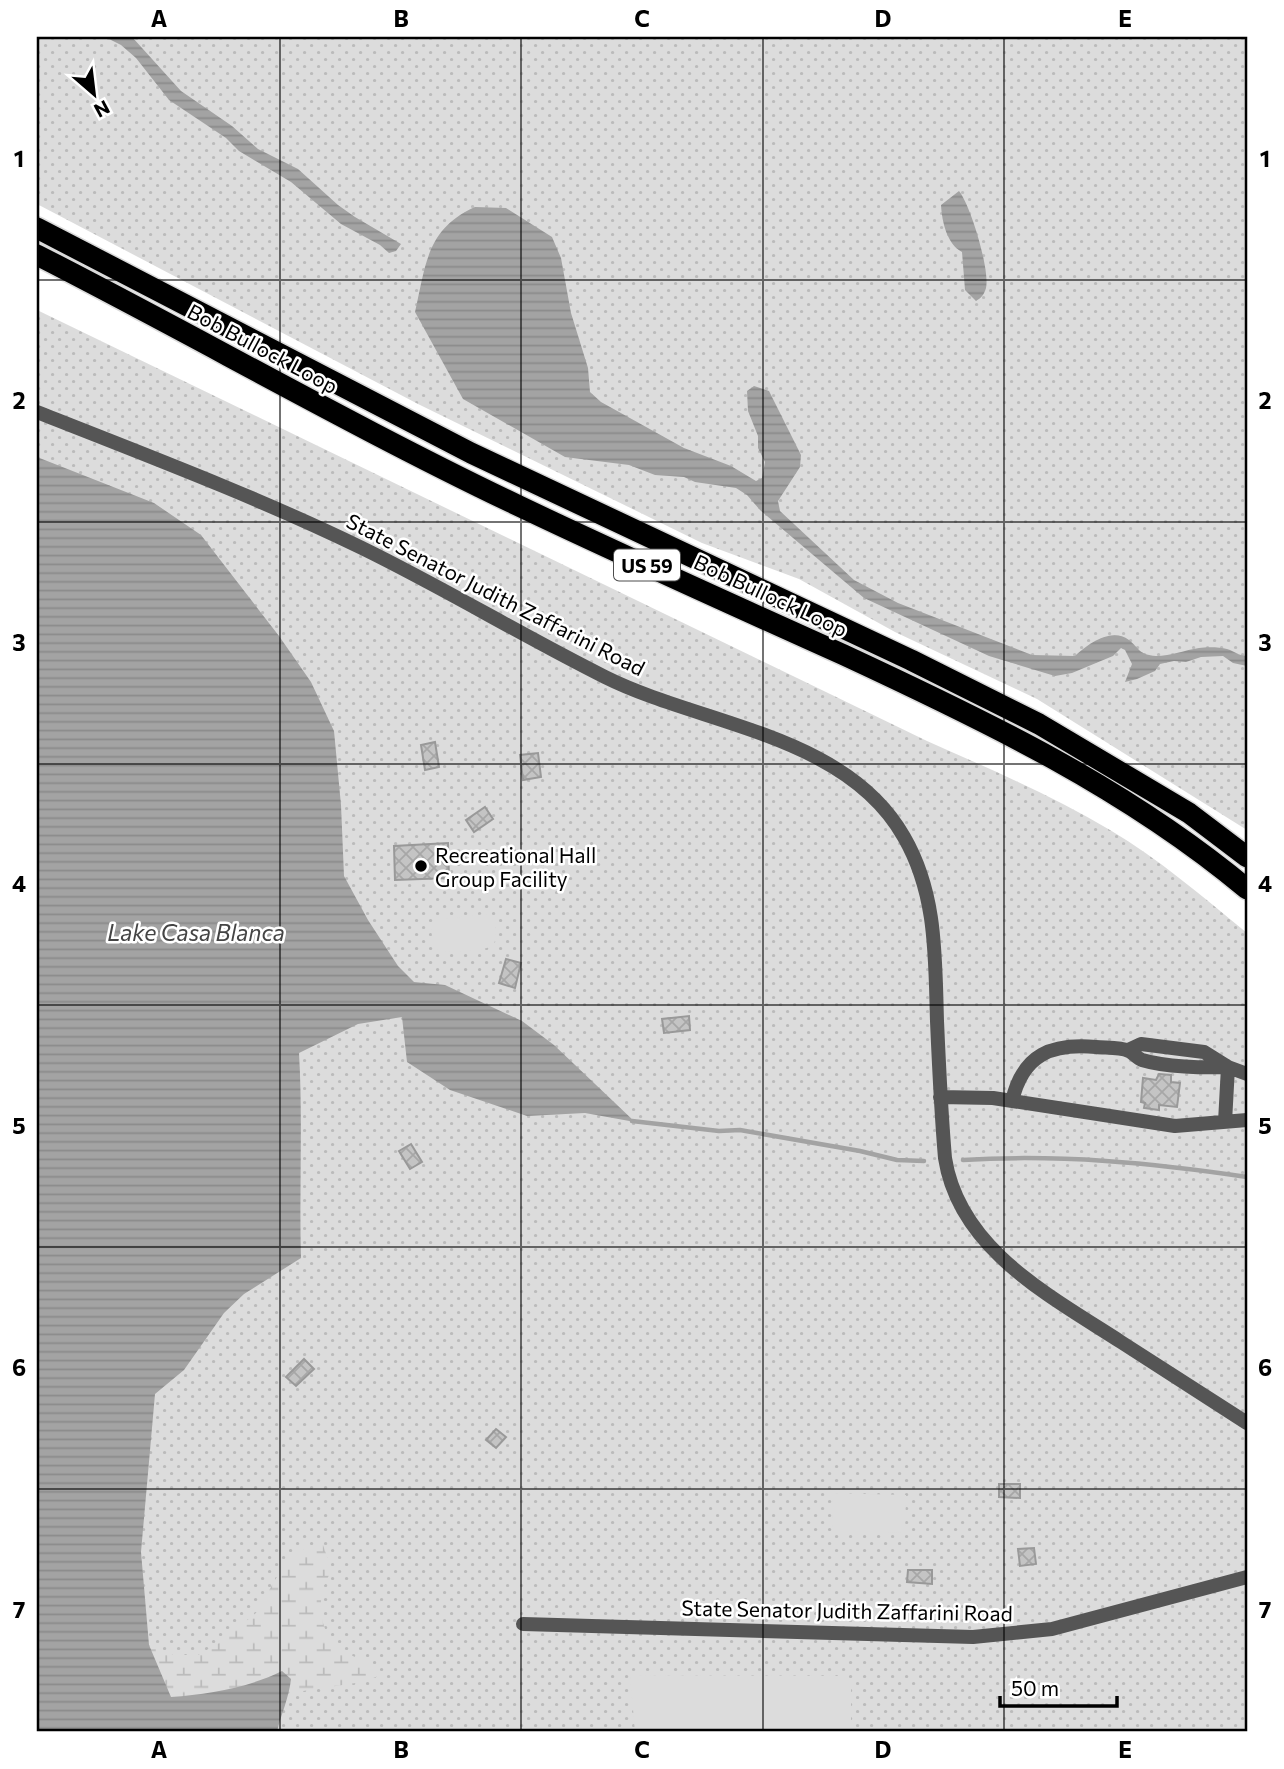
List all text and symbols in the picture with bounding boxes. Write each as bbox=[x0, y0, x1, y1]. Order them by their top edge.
text: A bbox=[151, 4, 168, 32]
text: B bbox=[393, 4, 409, 32]
text: C bbox=[634, 4, 650, 32]
text: D bbox=[875, 4, 892, 32]
text: E bbox=[1118, 4, 1132, 32]
north arrow bbox=[60, 60, 130, 130]
text: N bbox=[91, 96, 114, 123]
text: 1 bbox=[14, 144, 24, 172]
text: 1 bbox=[1260, 144, 1270, 172]
street label: Bob Bullock Loop bbox=[184, 298, 342, 398]
text: 2 bbox=[12, 386, 26, 414]
text: 2 bbox=[1258, 386, 1272, 414]
street label: State Senator Judith Zaffarini Road bbox=[343, 508, 649, 680]
street label: Bob Bullock Loop bbox=[690, 549, 852, 641]
road number: US 59 bbox=[614, 550, 680, 580]
text: 3 bbox=[12, 628, 26, 656]
text: 3 bbox=[1258, 628, 1272, 656]
place label: Recreational Hall Group Facility bbox=[435, 842, 596, 891]
marker: Recreational Hall Group Facility bbox=[413, 858, 429, 874]
text: 4 bbox=[12, 869, 26, 897]
text: 4 bbox=[1258, 869, 1272, 897]
water label: Lake Casa Blanca bbox=[107, 918, 285, 946]
text: 5 bbox=[12, 1111, 26, 1139]
text: 5 bbox=[1258, 1111, 1272, 1139]
text: 6 bbox=[12, 1353, 26, 1381]
text: 6 bbox=[1258, 1353, 1272, 1381]
text: 7 bbox=[13, 1595, 25, 1623]
street label: State Senator Judith Zaffarini Road bbox=[681, 1595, 1013, 1625]
text: 7 bbox=[1259, 1595, 1271, 1623]
scale bar bbox=[1000, 1664, 1118, 1708]
text: 50 m bbox=[1011, 1675, 1059, 1700]
text: A bbox=[151, 1735, 168, 1763]
text: B bbox=[393, 1735, 409, 1763]
text: C bbox=[634, 1735, 650, 1763]
text: D bbox=[875, 1735, 892, 1763]
text: E bbox=[1118, 1735, 1132, 1763]

